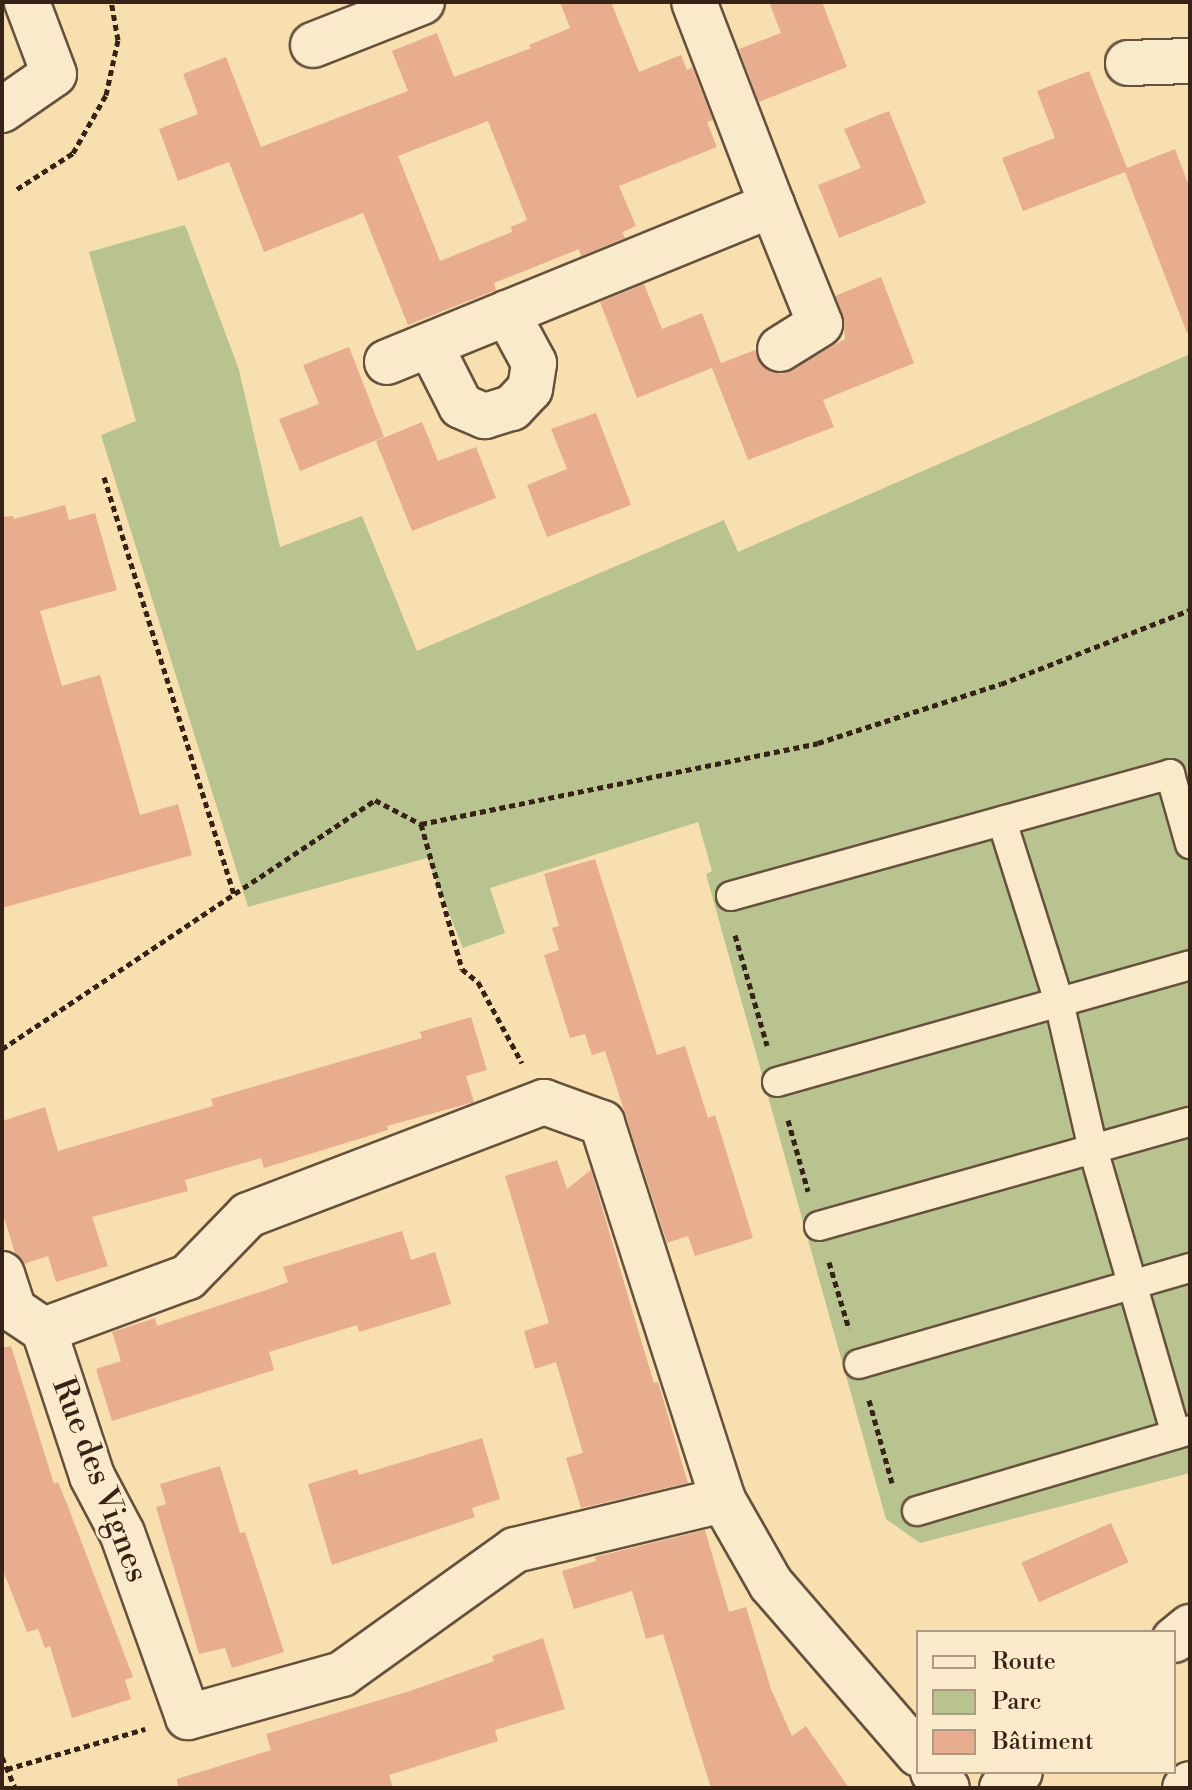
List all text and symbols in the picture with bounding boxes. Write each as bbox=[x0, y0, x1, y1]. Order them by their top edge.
street label: Rue des Vignes bbox=[43, 1373, 157, 1587]
legend bbox=[916, 1630, 1176, 1774]
text: Route bbox=[992, 1647, 1056, 1677]
text: Parc bbox=[992, 1687, 1042, 1717]
text: Bâtiment bbox=[992, 1727, 1093, 1757]

